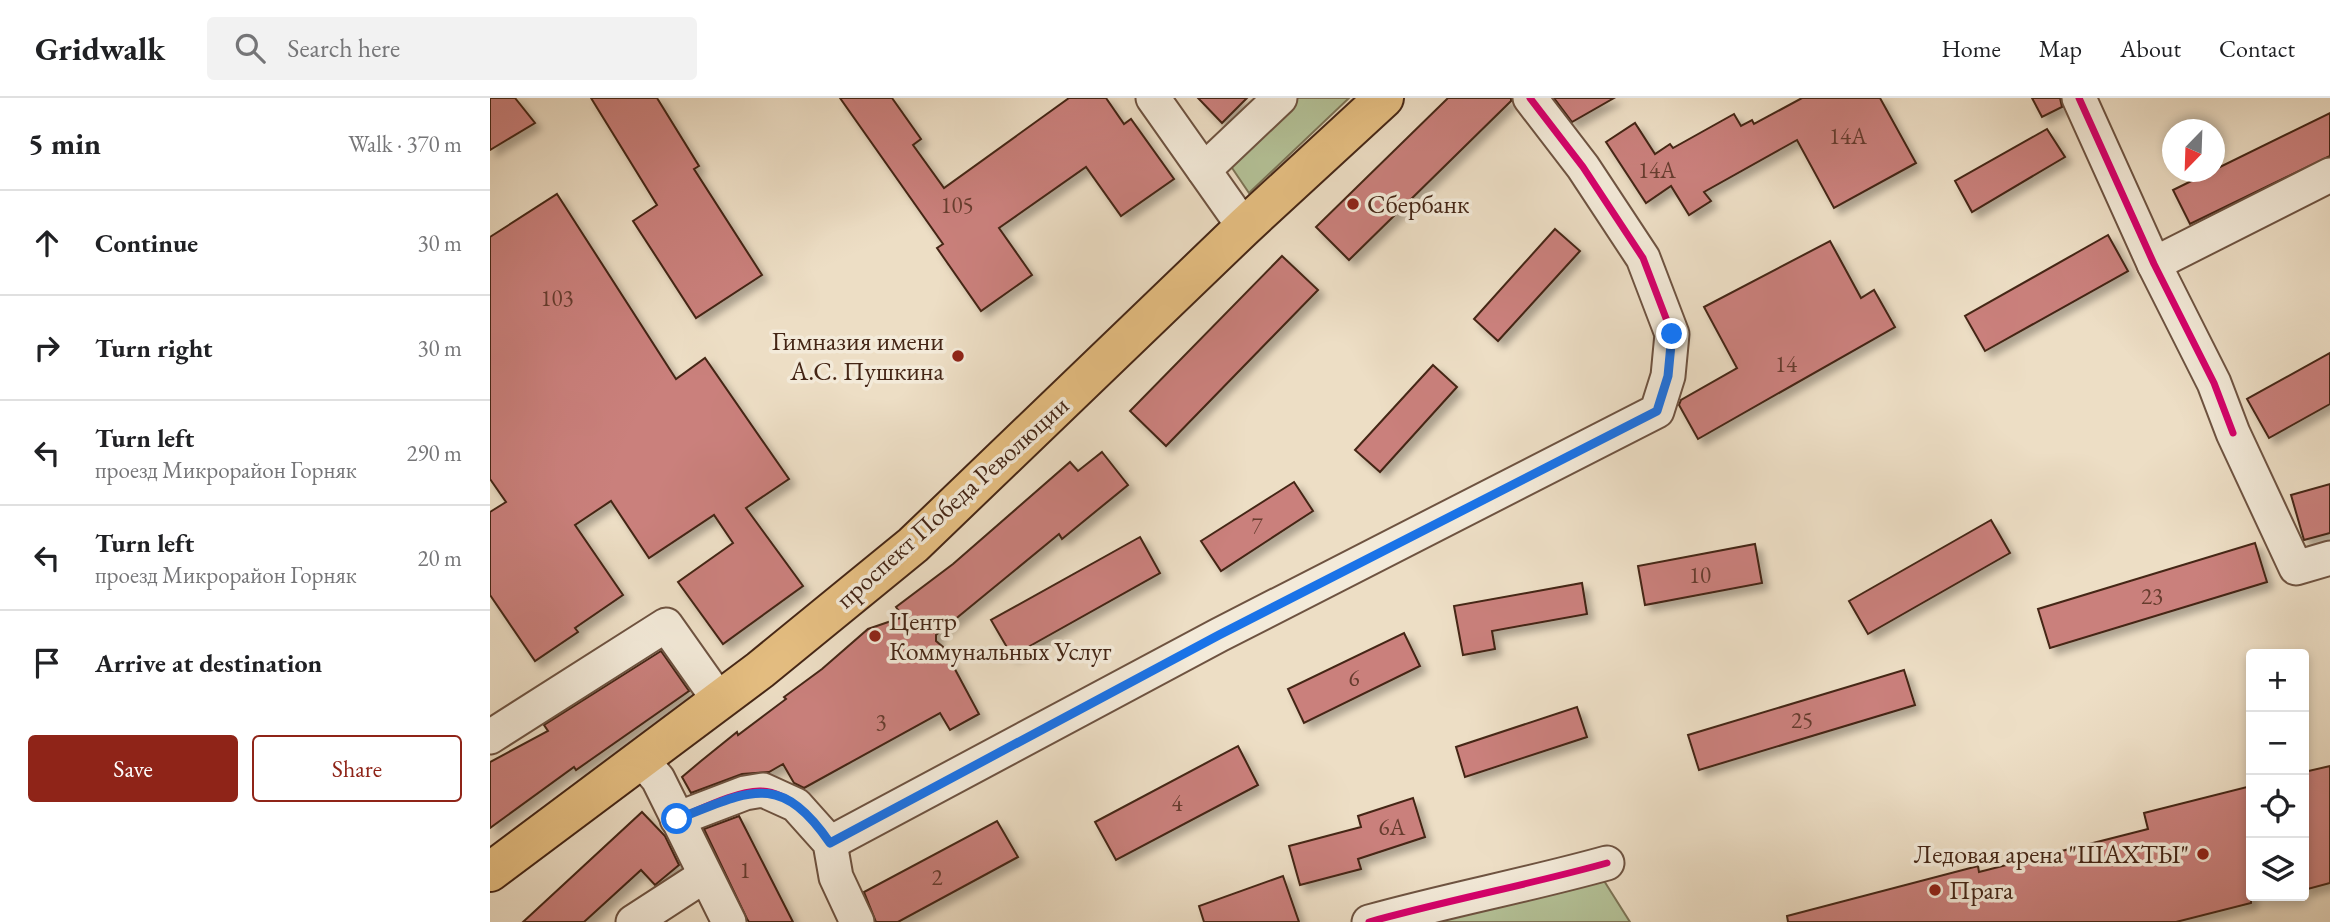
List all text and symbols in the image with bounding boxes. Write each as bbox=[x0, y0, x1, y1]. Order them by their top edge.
search box bbox=[207, 17, 697, 80]
text: Gridwalk bbox=[35, 27, 165, 70]
icon: search bbox=[231, 29, 269, 67]
text: Search here bbox=[287, 31, 400, 65]
text: Home bbox=[1941, 33, 2001, 64]
text: Map bbox=[2039, 33, 2082, 64]
text: About bbox=[2120, 33, 2181, 64]
text: Contact bbox=[2219, 33, 2295, 64]
north arrow bbox=[2162, 119, 2225, 182]
house number: 14А bbox=[1829, 121, 1868, 151]
text: 5 min bbox=[28, 124, 101, 163]
text: Walk · 370 m bbox=[348, 129, 462, 159]
house number: 14А bbox=[1638, 155, 1677, 185]
place label: Сбербанк bbox=[1367, 187, 1470, 221]
house number: 105 bbox=[940, 190, 974, 220]
marker: Сбербанк bbox=[1345, 196, 1361, 212]
icon: ahead bbox=[28, 224, 66, 262]
text: Continue bbox=[95, 226, 198, 260]
text: 30 m bbox=[417, 228, 462, 258]
house number: 103 bbox=[540, 283, 574, 313]
route end bbox=[1656, 318, 1687, 349]
place label: Гимназия имени А.С. Пушкина bbox=[772, 324, 945, 388]
icon: right bbox=[28, 329, 66, 367]
text: Turn right bbox=[95, 331, 213, 365]
text: 30 m bbox=[417, 333, 462, 363]
marker: Гимназия имени А.С. Пушкина bbox=[950, 348, 966, 364]
house number: 14 bbox=[1775, 349, 1798, 379]
street label: проспект Победа Революции bbox=[828, 388, 1076, 616]
text: Turn left bbox=[95, 421, 194, 455]
icon: left bbox=[28, 434, 66, 472]
text: 290 m bbox=[406, 438, 462, 468]
text: проезд Микрорайон Горняк bbox=[95, 455, 357, 485]
house number: 7 bbox=[1251, 511, 1263, 541]
text: Turn left bbox=[95, 526, 194, 560]
icon: left bbox=[28, 539, 66, 577]
text: 20 m bbox=[417, 543, 462, 573]
text: проезд Микрорайон Горняк bbox=[95, 560, 357, 590]
house number: 10 bbox=[1689, 560, 1711, 590]
house number: 23 bbox=[2141, 581, 2163, 611]
place label: Центр Коммунальных Услуг bbox=[889, 604, 1112, 668]
marker: Центр Коммунальных Услуг bbox=[867, 628, 883, 644]
icon: arrive bbox=[28, 644, 66, 682]
text: Arrive at destination bbox=[95, 646, 322, 680]
map controls bbox=[2246, 649, 2309, 901]
button: + bbox=[2246, 649, 2309, 712]
house number: 6 bbox=[1348, 663, 1360, 693]
house number: 25 bbox=[1791, 705, 1813, 735]
house number: 3 bbox=[875, 707, 887, 737]
button: − bbox=[2246, 712, 2309, 775]
button: Save bbox=[28, 735, 238, 802]
button: Share bbox=[252, 735, 462, 802]
button: locate bbox=[2246, 775, 2309, 838]
house number: 4 bbox=[1171, 788, 1183, 818]
route start bbox=[661, 803, 692, 834]
house number: 6А bbox=[1379, 812, 1407, 842]
place label: Ледовая арена "ШАХТЫ" bbox=[1914, 837, 2189, 871]
button: layers bbox=[2246, 838, 2309, 901]
marker: Ледовая арена "ШАХТЫ" bbox=[2195, 846, 2211, 862]
house number: 1 bbox=[739, 855, 751, 885]
house number: 2 bbox=[931, 862, 943, 892]
place label: Прага bbox=[1949, 873, 2014, 907]
marker: Прага bbox=[1927, 882, 1943, 898]

